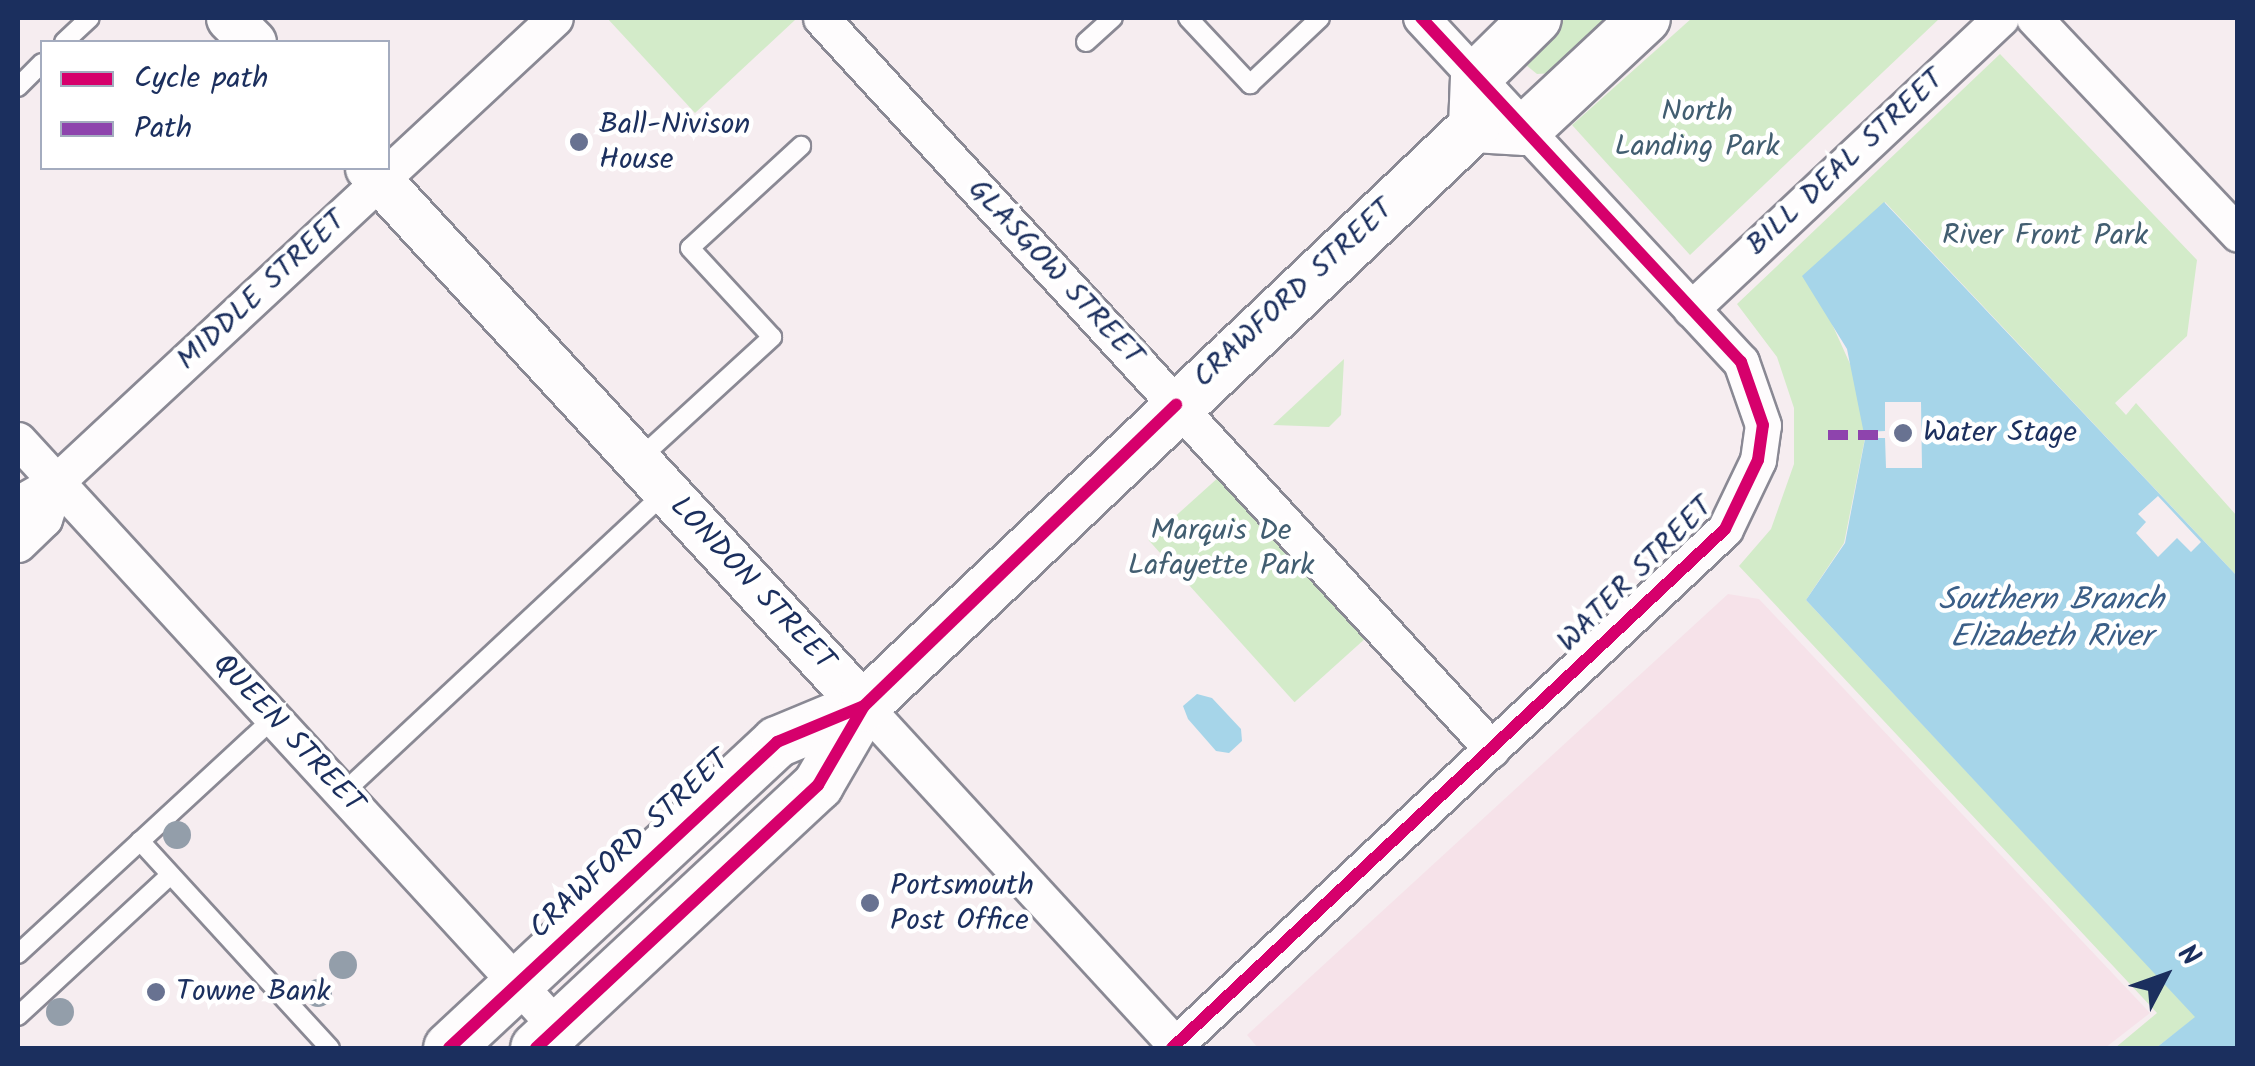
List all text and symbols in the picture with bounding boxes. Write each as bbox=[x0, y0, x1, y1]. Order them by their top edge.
legend bbox=[40, 40, 390, 170]
text: Cycle path bbox=[134, 55, 268, 103]
street label: BILL DEAL STREET bbox=[1740, 62, 1952, 264]
park label: North Landing Park bbox=[1614, 94, 1780, 164]
text: Path bbox=[134, 105, 192, 153]
place label: Ball-Nivison House bbox=[599, 107, 750, 178]
marker: Ball-Nivison House bbox=[568, 131, 590, 153]
street label: GLASGOW STREET bbox=[959, 172, 1151, 374]
street label: CRAWFORD STREET bbox=[1186, 192, 1402, 396]
street label: MIDDLE STREET bbox=[170, 203, 354, 379]
park label: River Front Park bbox=[1942, 218, 2148, 254]
place label: Water Stage bbox=[1923, 415, 2077, 451]
marker: Water Stage bbox=[1892, 422, 1914, 444]
street label: LONDON STREET bbox=[662, 489, 842, 679]
street label: WATER STREET bbox=[1551, 490, 1721, 660]
park label: Marquis De Lafayette Park bbox=[1128, 513, 1314, 584]
water label: Southern Branch Elizabeth River bbox=[1938, 583, 2164, 658]
street label: QUEEN STREET bbox=[205, 647, 371, 821]
street label: CRAWFORD STREET bbox=[522, 743, 738, 947]
place label: Portsmouth Post Office bbox=[890, 868, 1034, 938]
marker: Portsmouth Post Office bbox=[859, 892, 881, 914]
north arrow bbox=[2115, 926, 2215, 1026]
text: N bbox=[2165, 935, 2211, 977]
place label: Towne Bank bbox=[176, 974, 331, 1010]
marker: Towne Bank bbox=[145, 981, 167, 1003]

